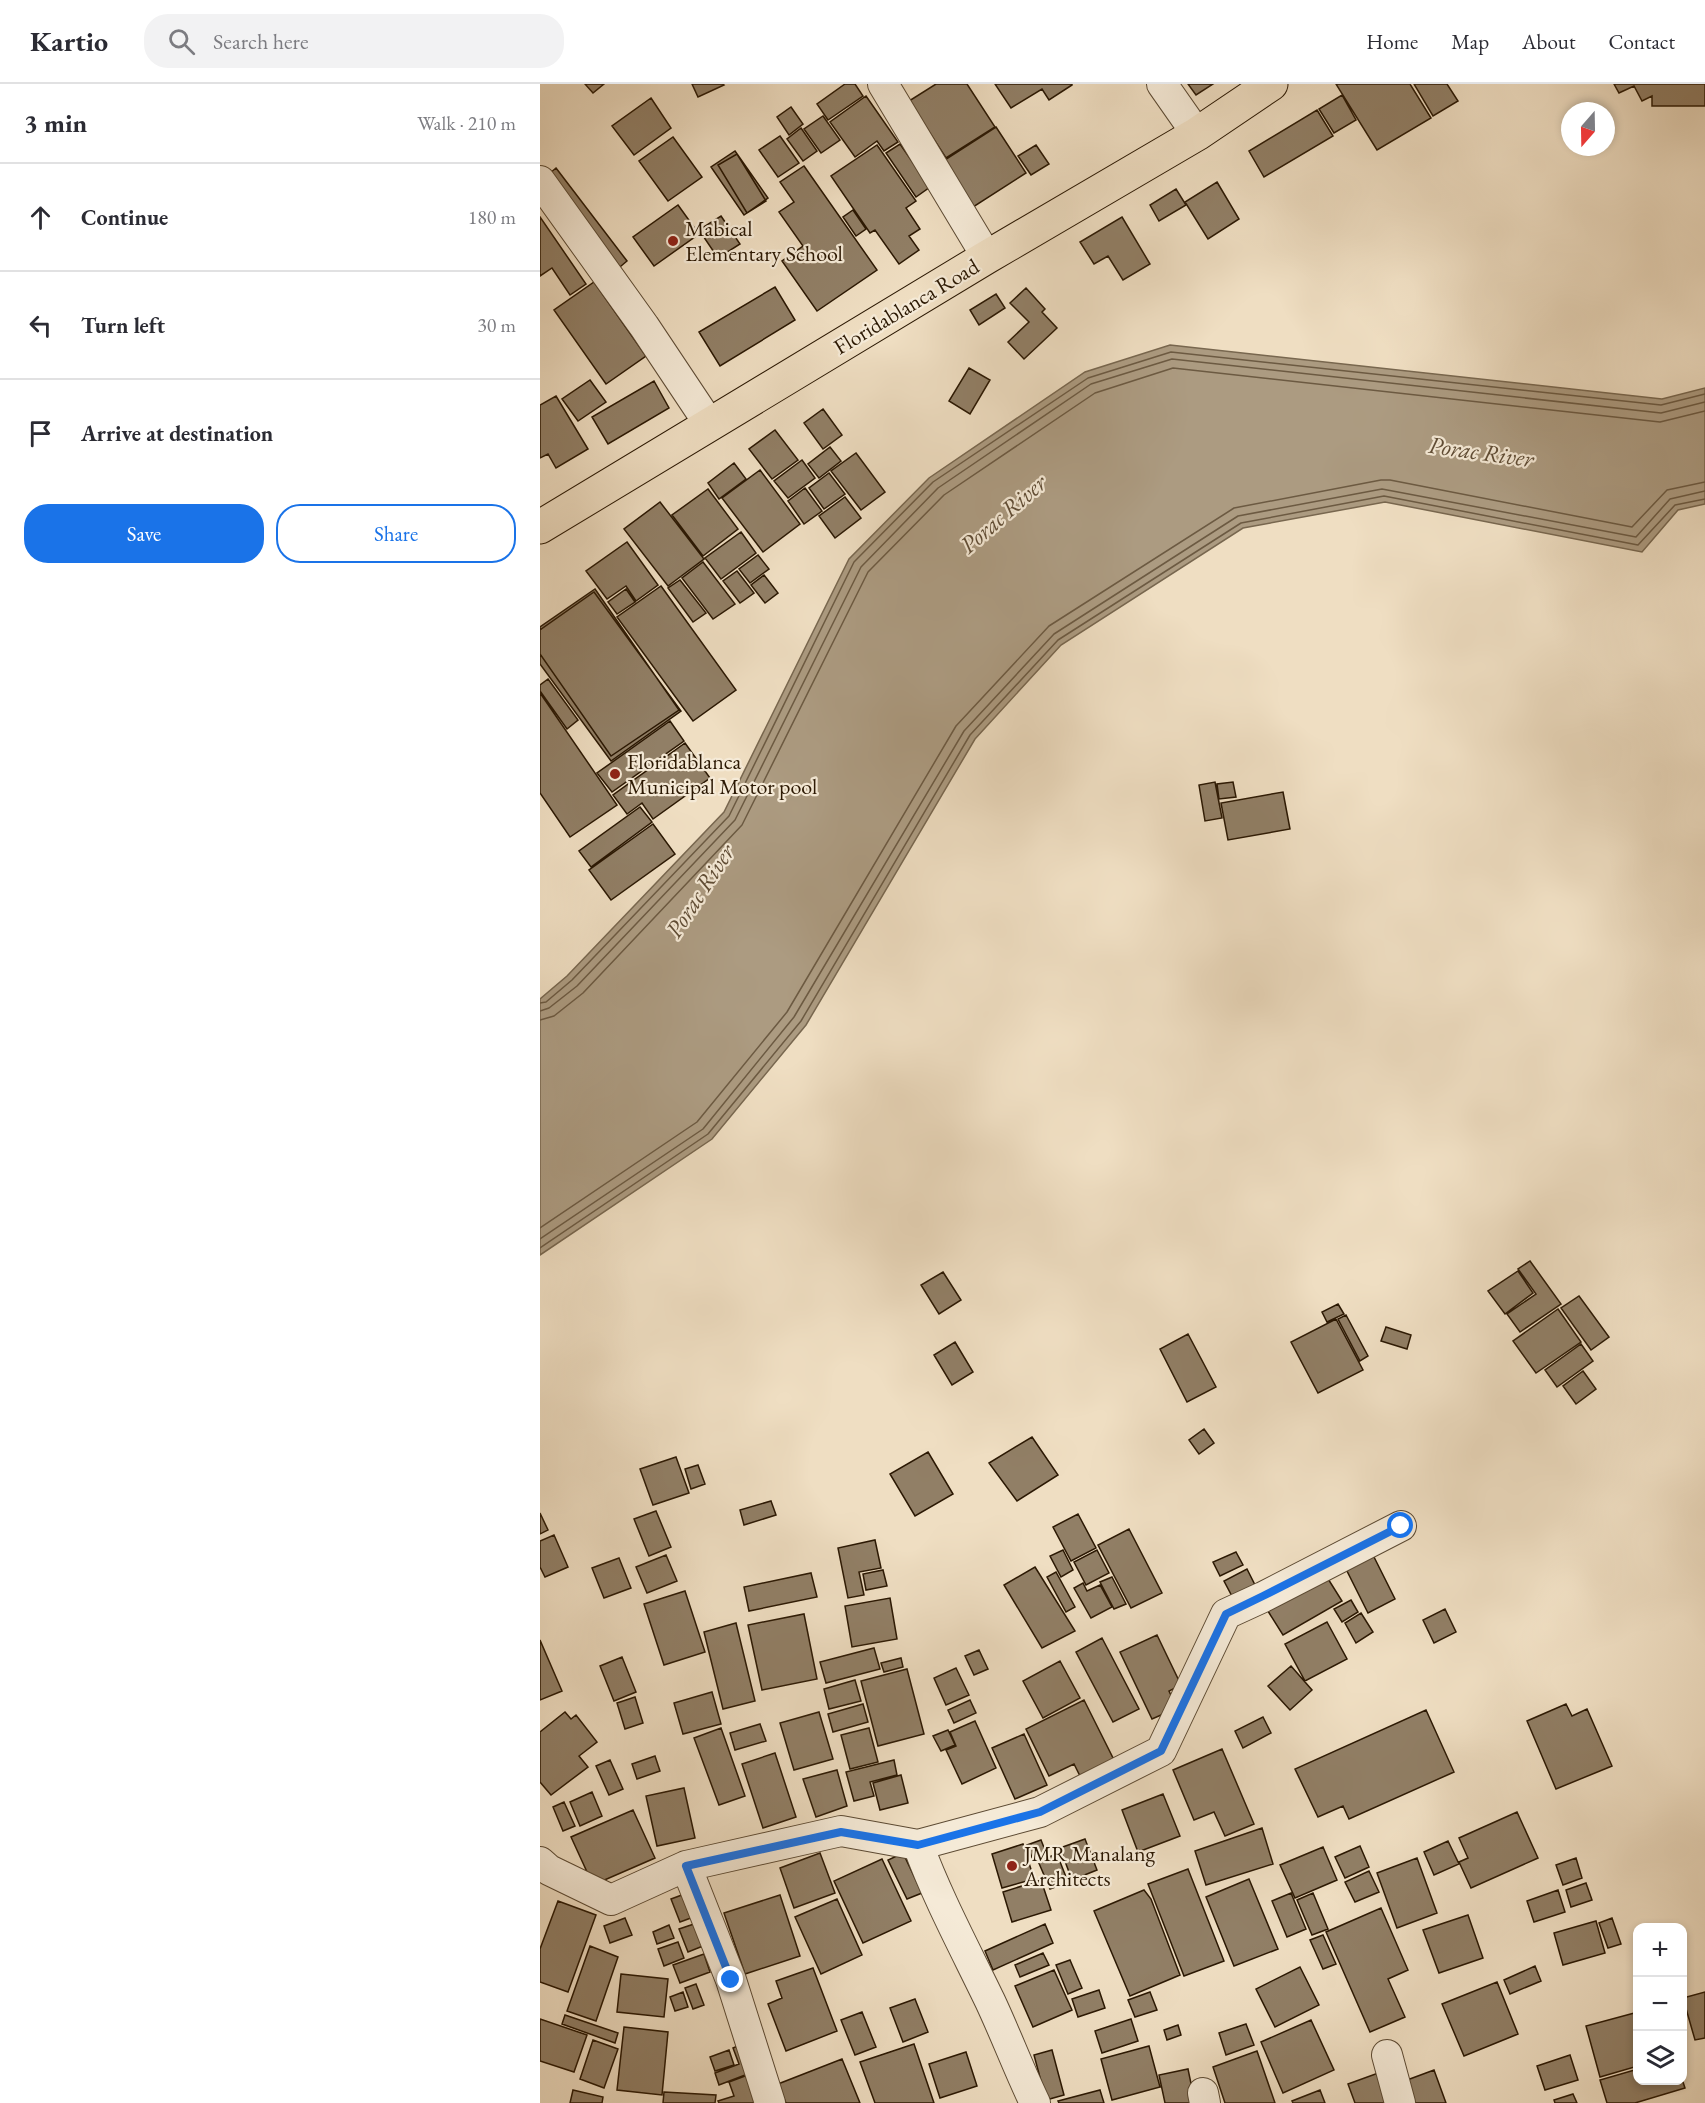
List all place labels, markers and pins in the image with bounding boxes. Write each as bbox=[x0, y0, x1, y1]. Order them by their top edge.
place label: Mabical Elementary School bbox=[685, 214, 843, 268]
marker: Mabical Elementary School bbox=[666, 234, 680, 248]
place label: Floridablanca Municipal Motor pool bbox=[627, 747, 817, 801]
marker: Floridablanca Municipal Motor pool bbox=[608, 767, 622, 781]
place label: JMR Manalang Architects bbox=[1022, 1839, 1156, 1893]
marker: JMR Manalang Architects bbox=[1005, 1859, 1019, 1873]

